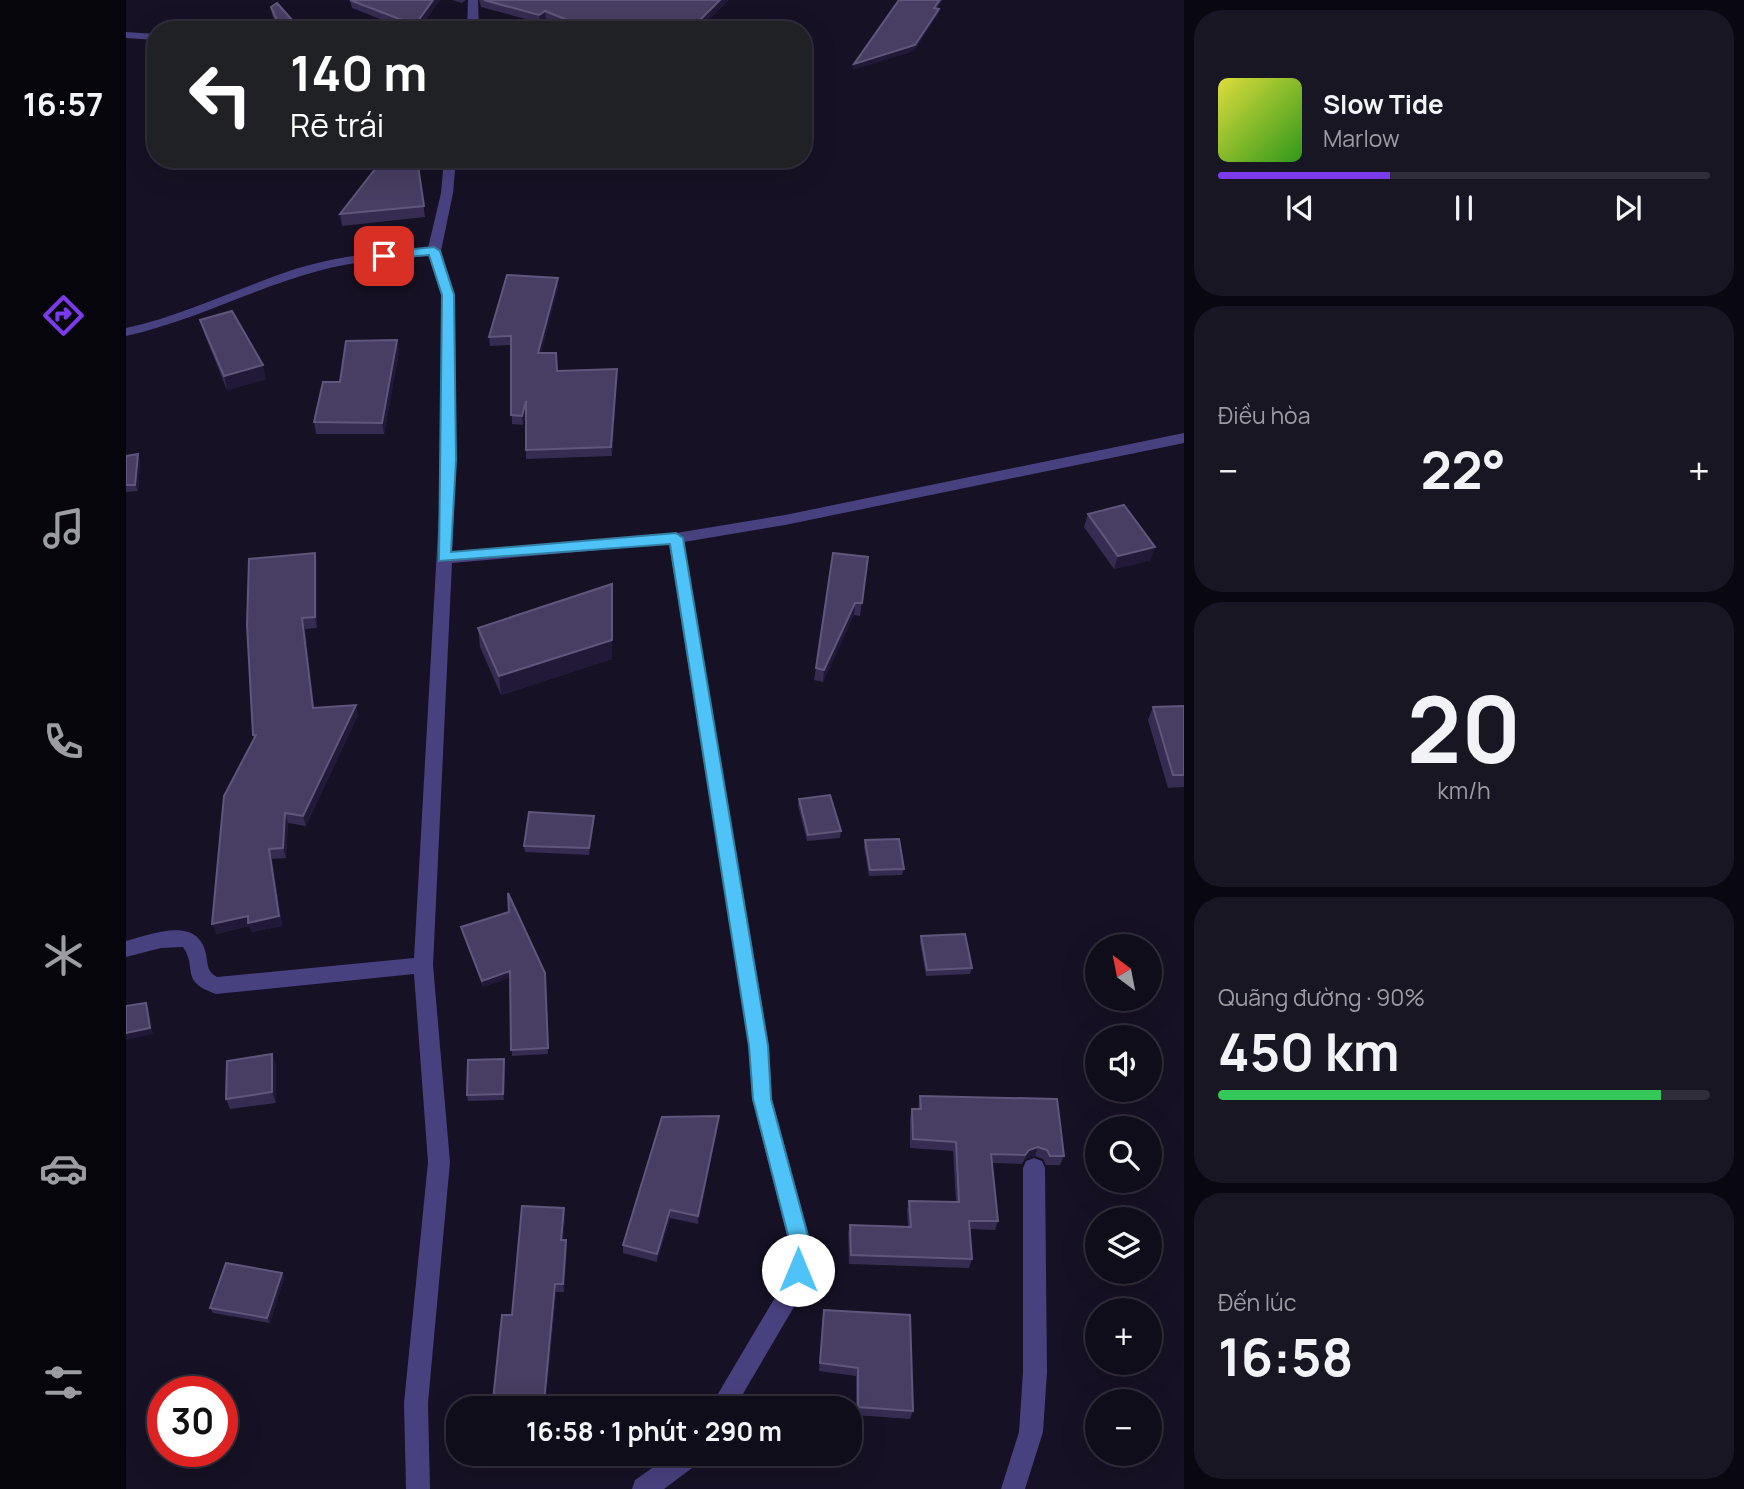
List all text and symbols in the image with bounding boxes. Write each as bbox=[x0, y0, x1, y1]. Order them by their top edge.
text: 140 m bbox=[290, 39, 427, 106]
icon: left bbox=[175, 49, 266, 140]
text: 16:57 bbox=[23, 82, 103, 126]
text: Slow Tide bbox=[1323, 86, 1444, 122]
text: Rẽ trái bbox=[290, 103, 384, 147]
text: Marlow bbox=[1323, 122, 1400, 154]
icon: previous bbox=[1281, 189, 1319, 227]
icon: pause bbox=[1445, 189, 1483, 227]
icon: next bbox=[1609, 189, 1647, 227]
pin bbox=[354, 226, 414, 286]
icon: arrive bbox=[365, 237, 403, 275]
icon: directions bbox=[39, 291, 88, 340]
text: Điều hòa bbox=[1218, 399, 1310, 431]
text: 22° bbox=[1421, 434, 1506, 505]
text: − bbox=[1218, 444, 1239, 496]
text: + bbox=[1688, 444, 1710, 496]
icon: music bbox=[39, 504, 88, 553]
text: 20 bbox=[1407, 666, 1521, 790]
icon: phone bbox=[39, 717, 88, 766]
text: km/h bbox=[1437, 774, 1491, 806]
icon: climate bbox=[39, 931, 88, 980]
north arrow bbox=[1085, 934, 1162, 1012]
map controls bbox=[1085, 934, 1162, 1466]
text: Quãng đường · 90% bbox=[1218, 981, 1425, 1013]
text: 450 km bbox=[1218, 1016, 1399, 1087]
button: sound bbox=[1085, 1025, 1162, 1102]
button: search bbox=[1085, 1116, 1162, 1193]
icon: car bbox=[39, 1144, 88, 1193]
button: layers bbox=[1085, 1207, 1162, 1284]
position arrow bbox=[761, 1233, 835, 1307]
text: Đến lúc bbox=[1218, 1286, 1296, 1318]
button: + bbox=[1085, 1298, 1162, 1375]
text: 16:58 bbox=[1218, 1321, 1353, 1392]
icon: filters bbox=[39, 1358, 88, 1407]
speed limit sign: 30 bbox=[147, 1376, 238, 1467]
button: − bbox=[1085, 1389, 1162, 1466]
text: 16:58 · 1 phút · 290 m bbox=[526, 1413, 782, 1449]

